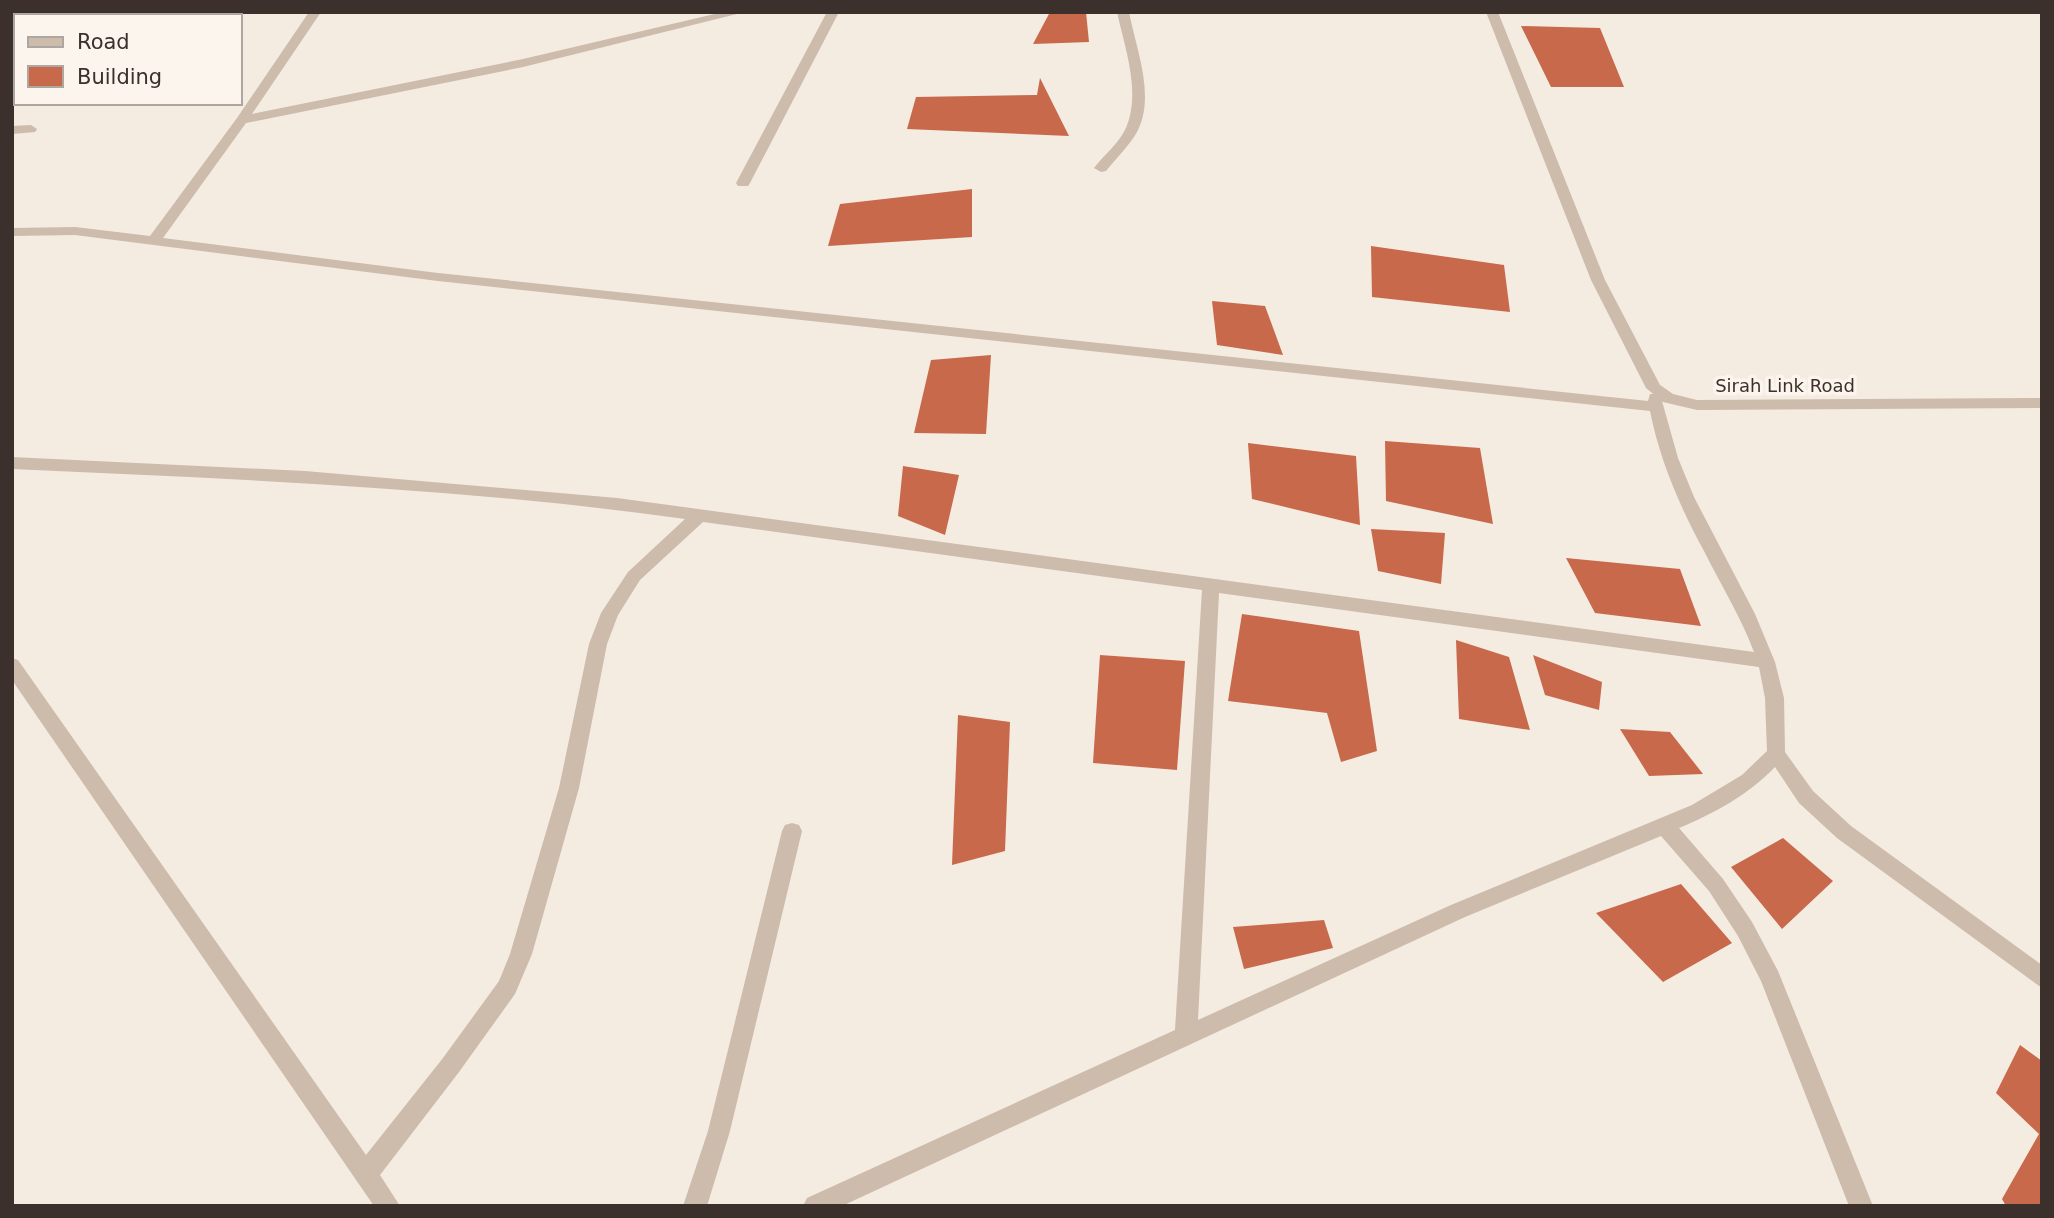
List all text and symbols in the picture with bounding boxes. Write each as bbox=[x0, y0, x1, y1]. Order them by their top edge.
legend bbox=[14, 14, 242, 105]
text: Road bbox=[77, 30, 130, 54]
text: Building bbox=[77, 65, 162, 89]
street label: Sirah Link Road bbox=[1715, 375, 1855, 396]

